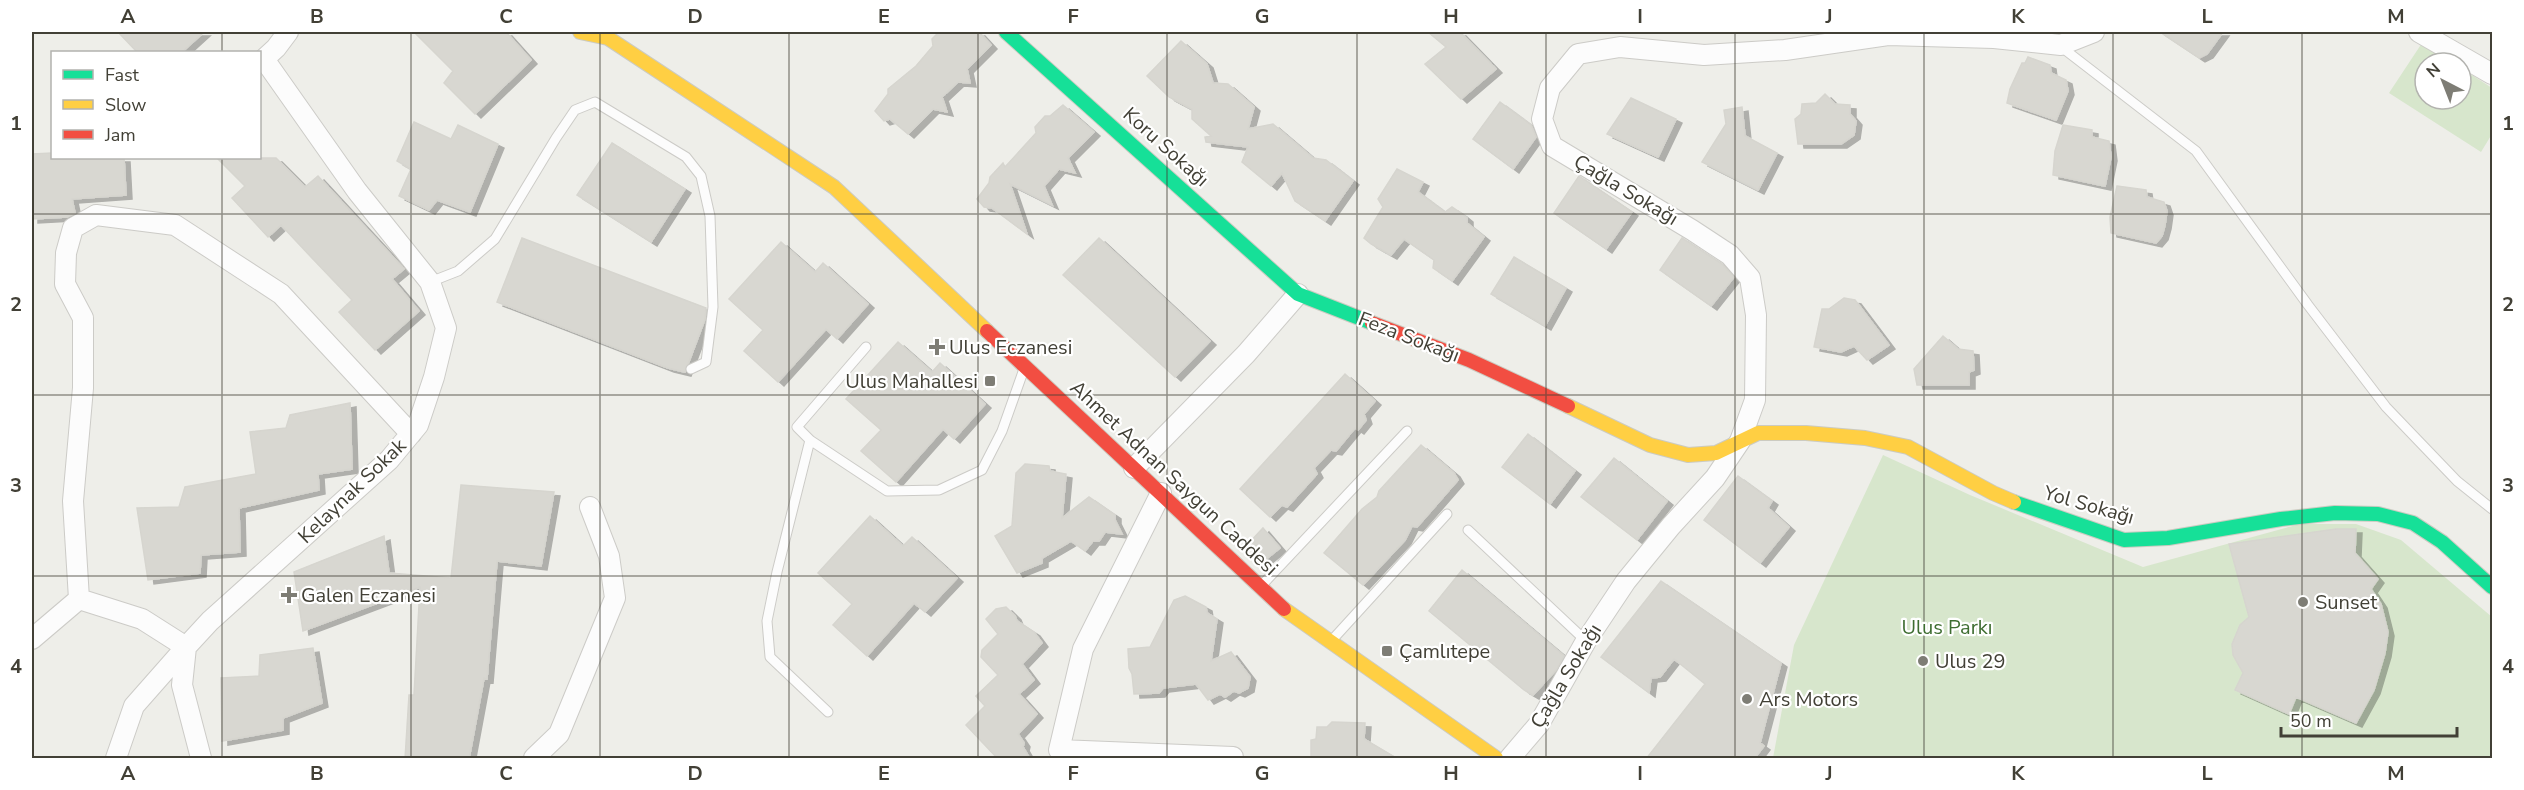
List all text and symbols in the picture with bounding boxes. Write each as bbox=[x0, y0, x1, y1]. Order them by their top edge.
text: A bbox=[121, 3, 136, 30]
text: B bbox=[310, 3, 324, 30]
text: C bbox=[499, 3, 513, 30]
text: D bbox=[687, 3, 703, 30]
text: E bbox=[878, 3, 890, 30]
text: F bbox=[1067, 3, 1079, 30]
text: G bbox=[1255, 3, 1269, 30]
text: H bbox=[1443, 3, 1459, 30]
text: I bbox=[1637, 3, 1643, 30]
text: J bbox=[1824, 3, 1833, 30]
text: K bbox=[2011, 3, 2025, 30]
text: L bbox=[2201, 3, 2213, 30]
text: M bbox=[2387, 3, 2405, 30]
legend bbox=[51, 51, 261, 159]
north arrow bbox=[2413, 51, 2473, 111]
text: N bbox=[2422, 58, 2445, 83]
text: Fast bbox=[105, 63, 140, 87]
text: Slow bbox=[105, 93, 146, 117]
street label: Koru Sokağı bbox=[1117, 101, 1215, 193]
text: 1 bbox=[10, 110, 22, 137]
text: 1 bbox=[2502, 110, 2514, 137]
text: Jam bbox=[104, 123, 136, 147]
street label: Çağla Sokağı bbox=[1569, 148, 1683, 232]
text: 2 bbox=[10, 291, 22, 318]
text: 2 bbox=[2502, 291, 2514, 318]
street label: Feza Sokağı bbox=[1355, 305, 1463, 369]
place label: Ulus Eczanesi bbox=[949, 334, 1072, 361]
marker: Ulus Eczanesi bbox=[930, 340, 944, 354]
place label: Ulus Mahallesi bbox=[845, 368, 978, 395]
marker: Ulus Mahallesi bbox=[983, 374, 997, 388]
street label: Ahmet Adnan Saygun Caddesi bbox=[1064, 374, 1284, 582]
street label: Kelaynak Sokak bbox=[292, 432, 413, 550]
text: 3 bbox=[10, 472, 22, 499]
text: 3 bbox=[2502, 472, 2514, 499]
street label: Yol Sokağı bbox=[2040, 479, 2137, 531]
place label: Galen Eczanesi bbox=[301, 582, 436, 609]
marker: Galen Eczanesi bbox=[282, 588, 296, 602]
place label: Sunset bbox=[2315, 589, 2378, 616]
marker: Sunset bbox=[2296, 595, 2310, 609]
park label: Ulus Parkı bbox=[1901, 614, 1993, 641]
street label: Çağla Sokağı bbox=[1524, 619, 1608, 733]
place label: Çamlıtepe bbox=[1399, 638, 1490, 665]
marker: Çamlıtepe bbox=[1380, 644, 1394, 658]
place label: Ulus 29 bbox=[1935, 648, 2005, 675]
text: 4 bbox=[10, 653, 22, 680]
text: 4 bbox=[2502, 653, 2514, 680]
marker: Ulus 29 bbox=[1916, 654, 1930, 668]
place label: Ars Motors bbox=[1759, 686, 1858, 713]
marker: Ars Motors bbox=[1740, 692, 1754, 706]
scale bar bbox=[2281, 700, 2456, 738]
text: 50 m bbox=[2290, 709, 2332, 733]
text: A bbox=[121, 760, 136, 787]
text: B bbox=[310, 760, 324, 787]
text: C bbox=[499, 760, 513, 787]
text: D bbox=[687, 760, 703, 787]
text: E bbox=[878, 760, 890, 787]
text: F bbox=[1067, 760, 1079, 787]
text: G bbox=[1255, 760, 1269, 787]
text: H bbox=[1443, 760, 1459, 787]
text: I bbox=[1637, 760, 1643, 787]
text: J bbox=[1824, 760, 1833, 787]
text: K bbox=[2011, 760, 2025, 787]
text: L bbox=[2201, 760, 2213, 787]
text: M bbox=[2387, 760, 2405, 787]

